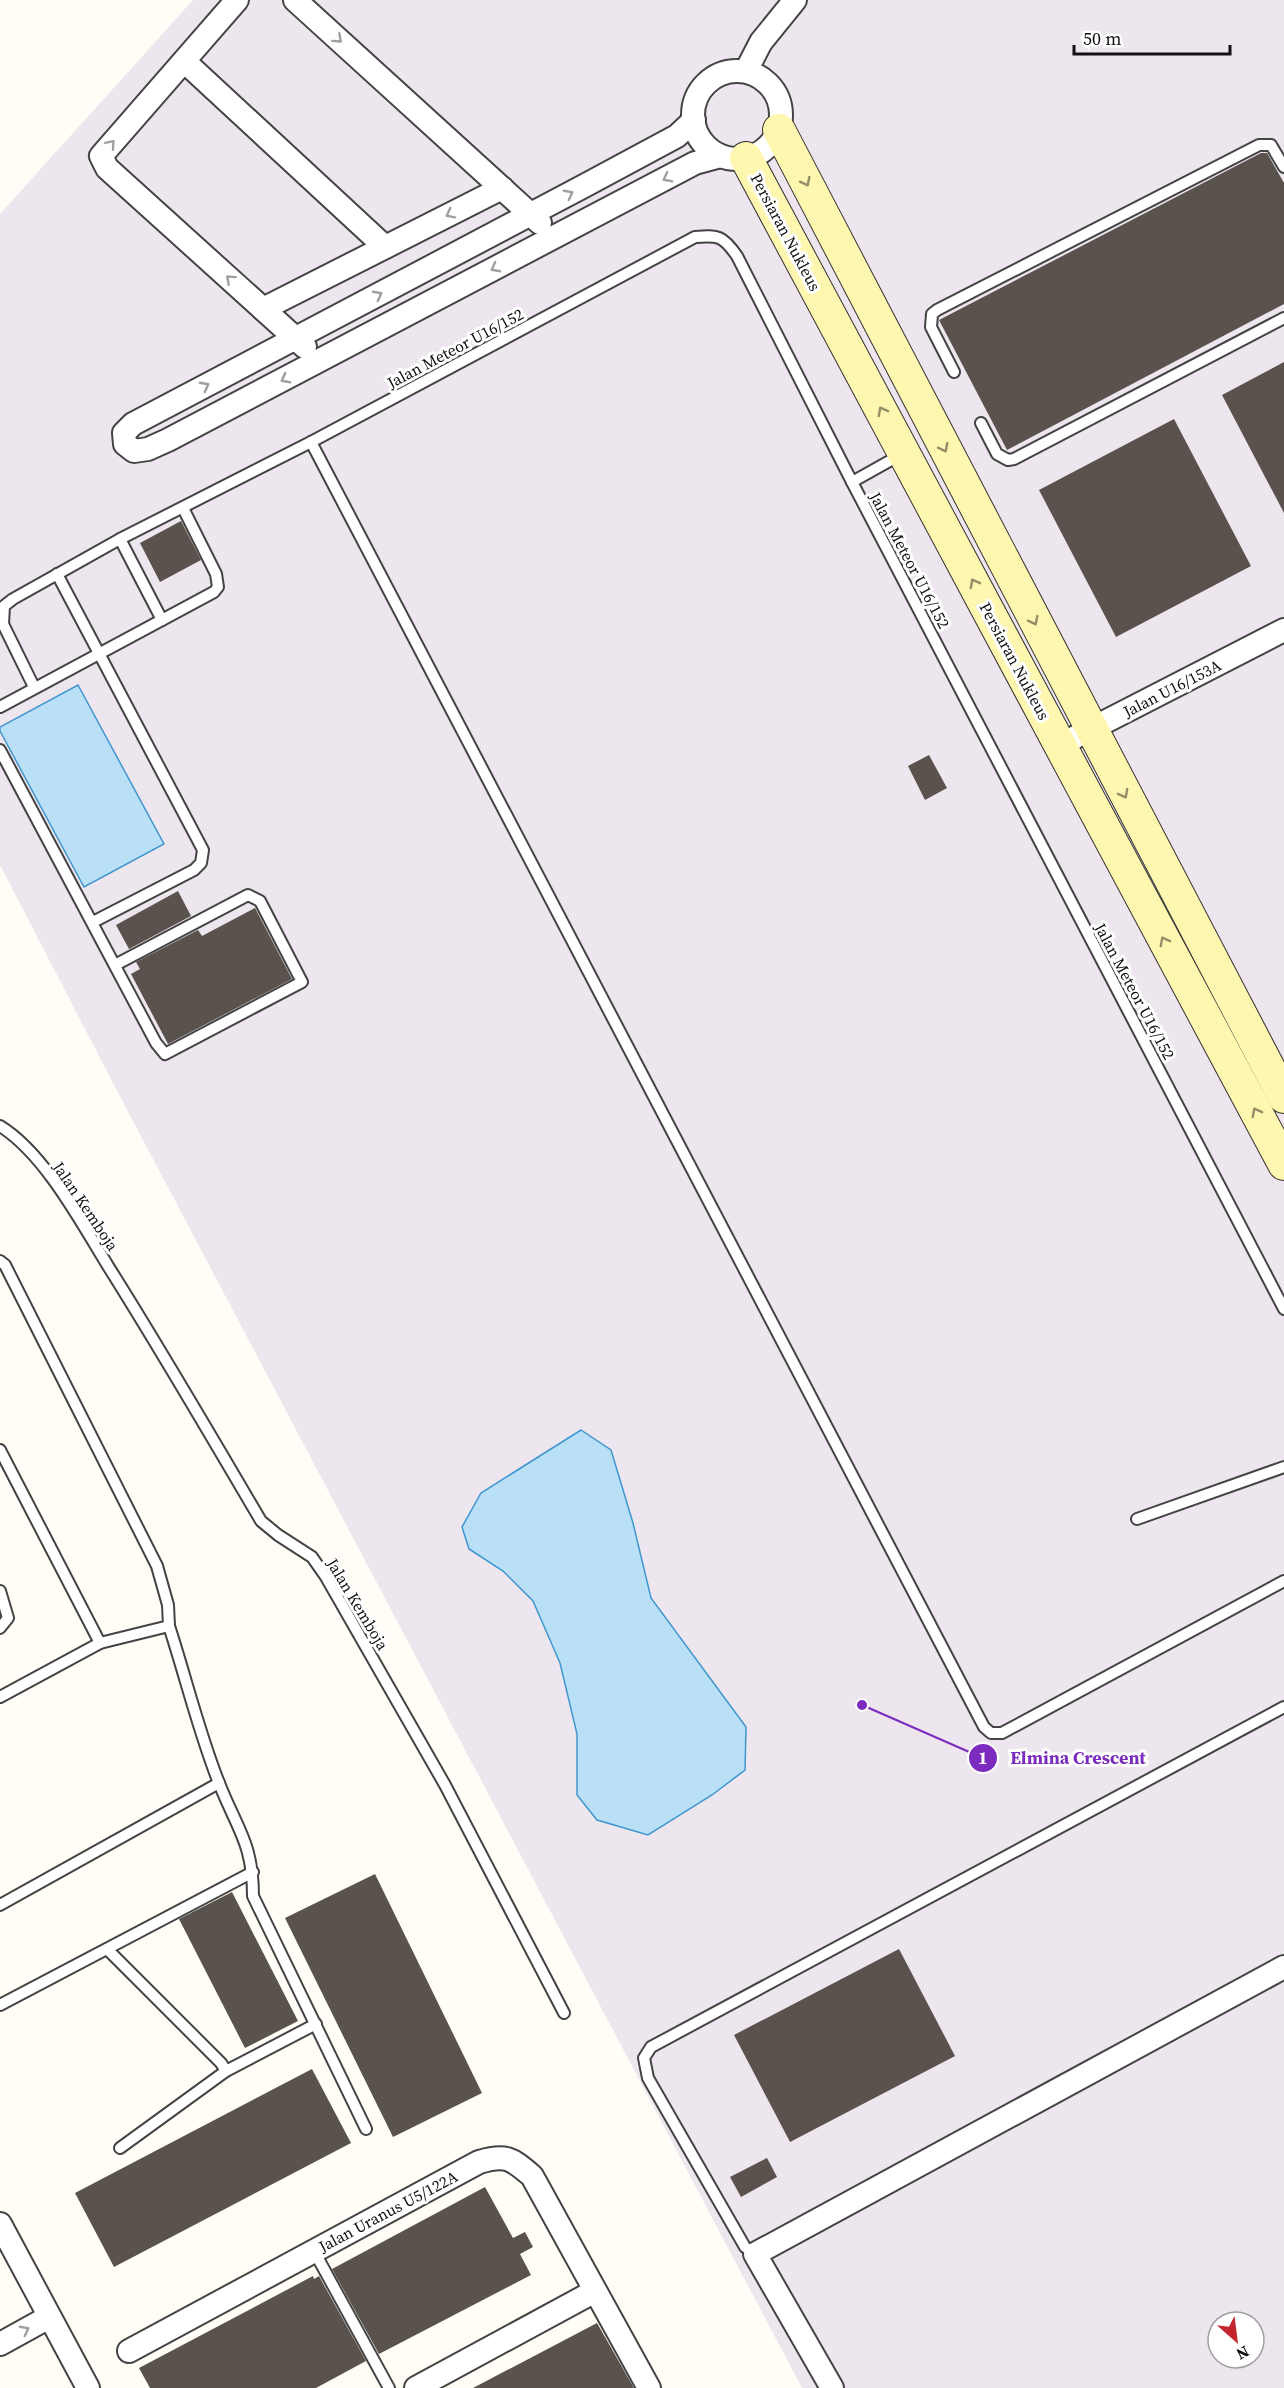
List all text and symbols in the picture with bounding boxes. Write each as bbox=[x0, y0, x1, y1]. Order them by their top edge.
scale bar bbox=[1074, 18, 1230, 56]
text: 50 m bbox=[1083, 26, 1121, 51]
one-way arrow bbox=[331, 32, 342, 43]
one-way arrow bbox=[104, 140, 115, 151]
street label: Persiaran Nukleus bbox=[746, 169, 826, 295]
one-way arrow bbox=[663, 170, 674, 182]
one-way arrow bbox=[799, 175, 810, 186]
one-way arrow bbox=[563, 190, 574, 202]
one-way arrow bbox=[445, 207, 456, 218]
one-way arrow bbox=[490, 261, 501, 272]
one-way arrow bbox=[226, 275, 236, 286]
one-way arrow bbox=[371, 291, 382, 302]
street label: Jalan Meteor U16/152 bbox=[382, 303, 527, 394]
one-way arrow bbox=[280, 371, 291, 383]
one-way arrow bbox=[199, 381, 210, 393]
one-way arrow bbox=[878, 407, 889, 417]
one-way arrow bbox=[937, 442, 948, 452]
street label: Jalan Meteor U16/152 bbox=[864, 487, 955, 632]
one-way arrow bbox=[970, 579, 981, 589]
street label: Persiaran Nukleus bbox=[975, 598, 1055, 724]
one-way arrow bbox=[1027, 615, 1038, 625]
street label: Jalan U16/153A bbox=[1118, 654, 1225, 723]
one-way arrow bbox=[1117, 787, 1128, 798]
street label: Jalan Meteor U16/152 bbox=[1089, 918, 1180, 1063]
one-way arrow bbox=[1160, 936, 1171, 947]
one-way arrow bbox=[1252, 1108, 1263, 1119]
street label: Jalan Kemboja bbox=[47, 1156, 124, 1256]
street label: Jalan Kemboja bbox=[321, 1553, 394, 1655]
callout: Elmina Crescent bbox=[968, 1740, 1157, 1776]
text: 1 bbox=[978, 1745, 988, 1770]
text: Elmina Crescent bbox=[1010, 1745, 1146, 1770]
street label: Jalan Uranus U5/122A bbox=[314, 2165, 462, 2258]
north arrow bbox=[1206, 2310, 1266, 2370]
one-way arrow bbox=[18, 2326, 29, 2337]
text: N bbox=[1232, 2341, 1253, 2366]

